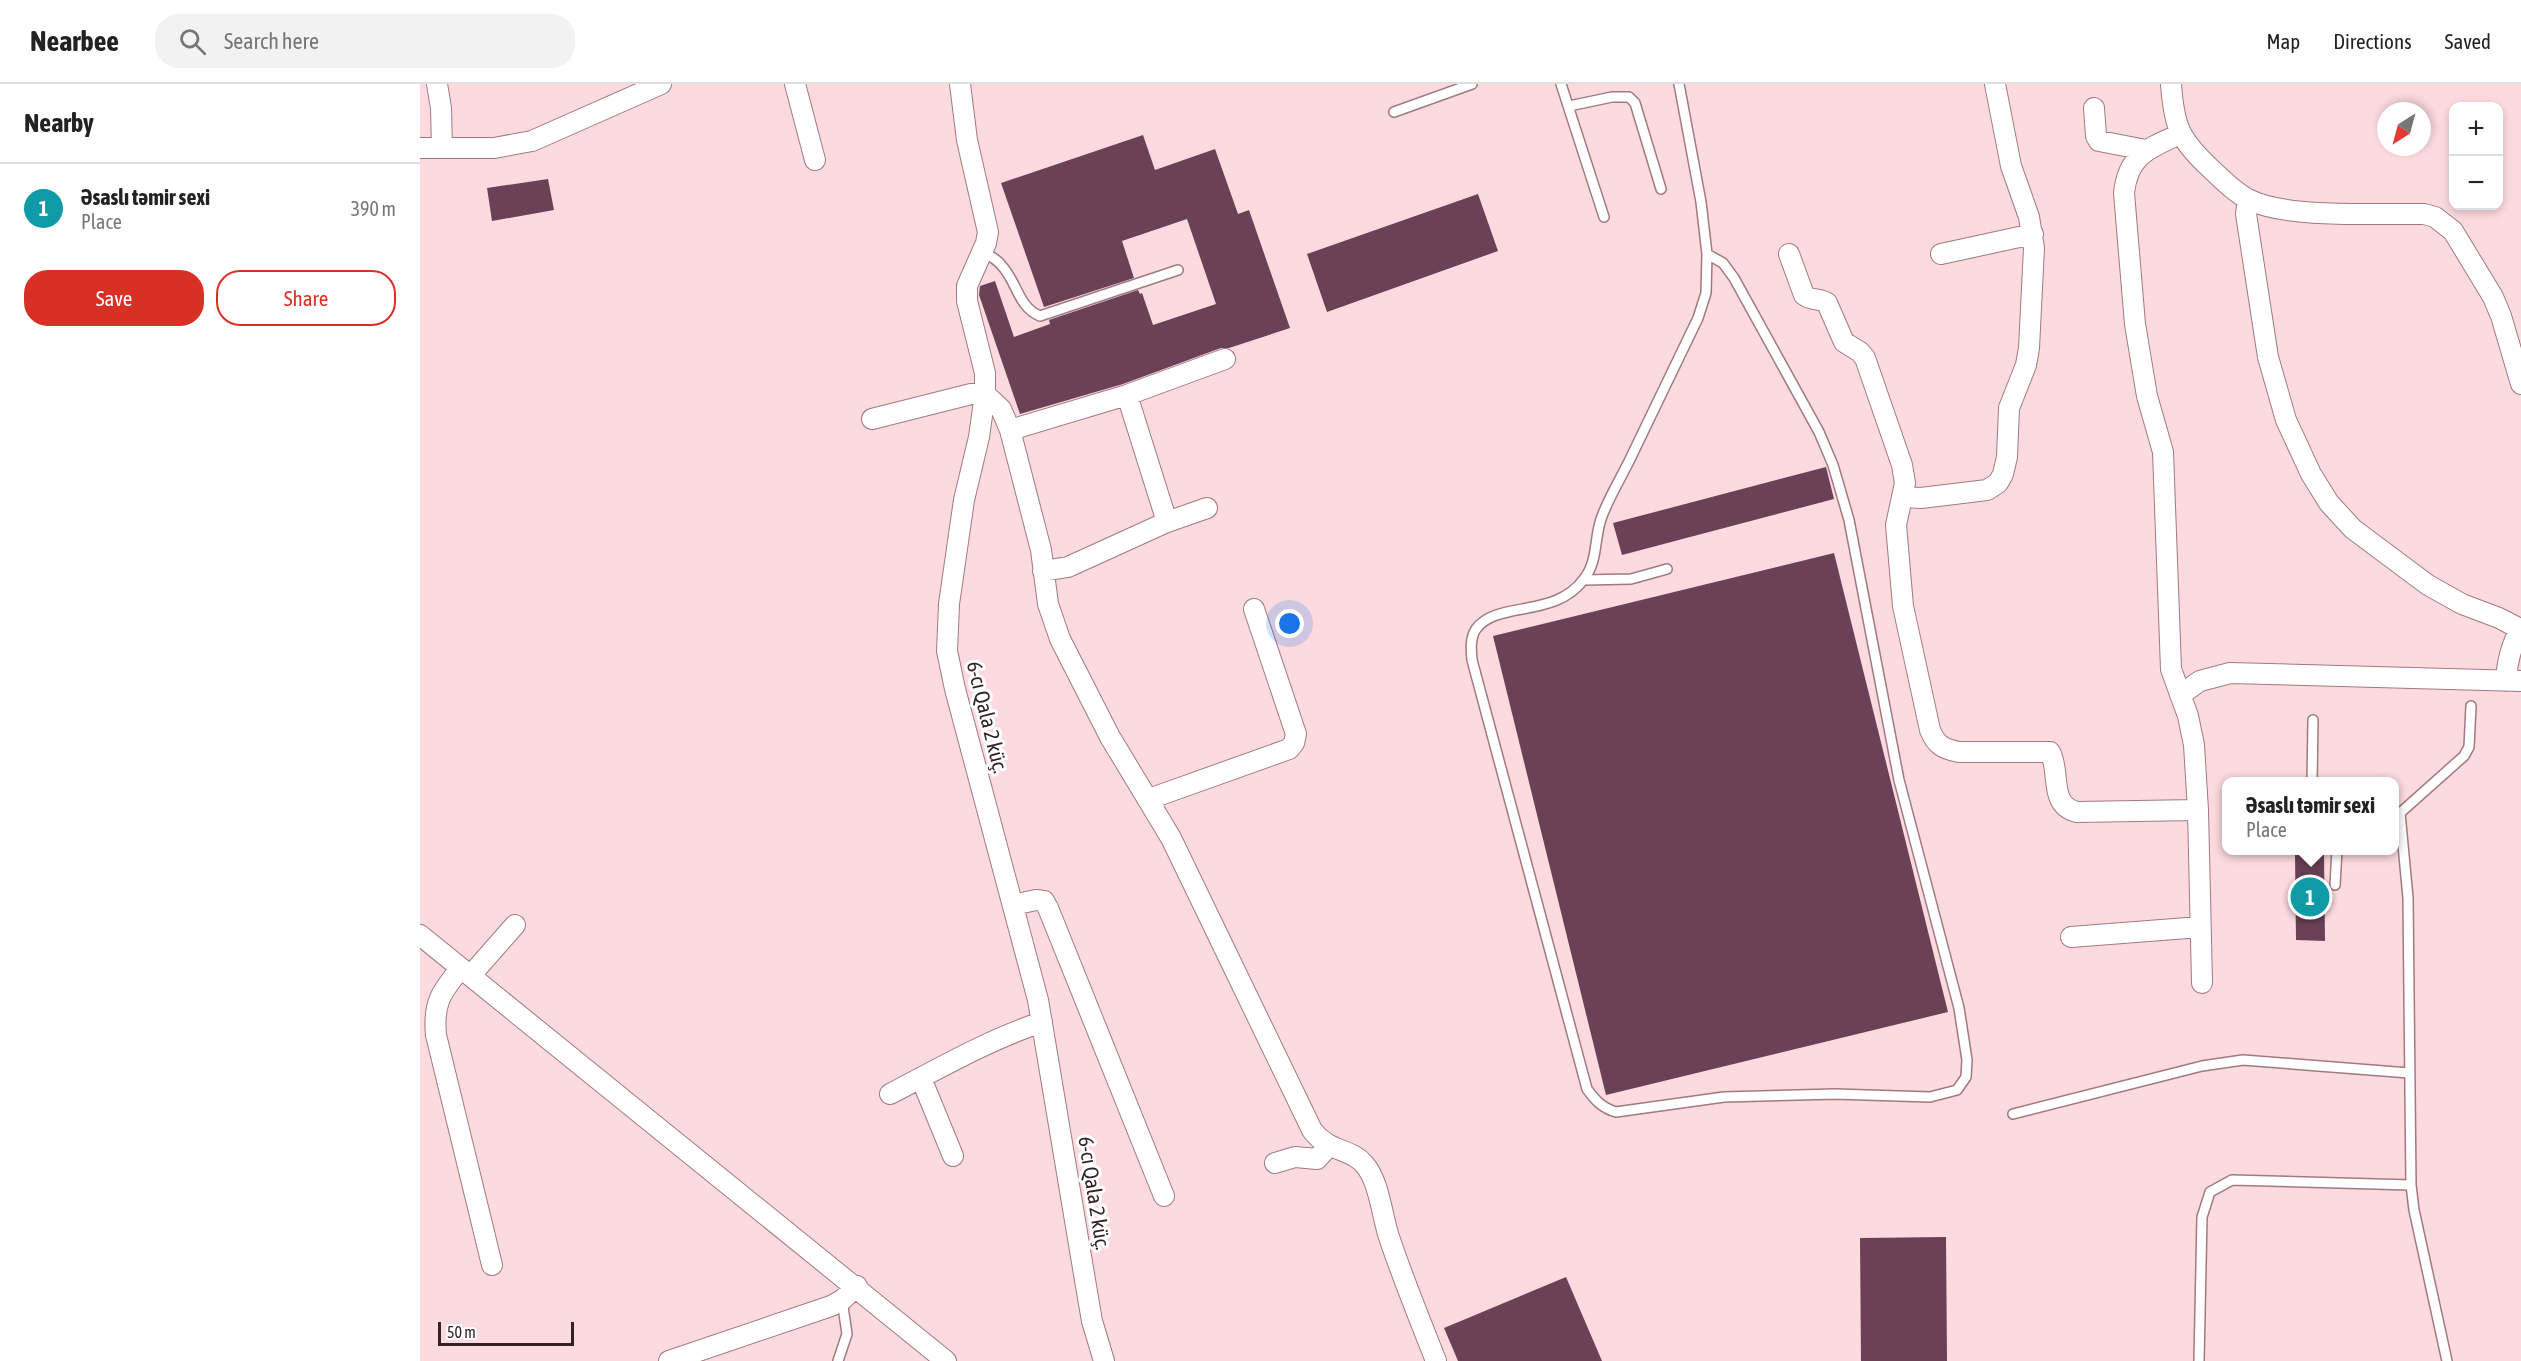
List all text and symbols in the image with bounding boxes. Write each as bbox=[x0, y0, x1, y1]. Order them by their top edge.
search box bbox=[155, 14, 575, 68]
text: Nearbee bbox=[30, 25, 119, 57]
icon: search bbox=[176, 25, 209, 58]
text: Search here bbox=[224, 28, 319, 54]
text: Map bbox=[2266, 29, 2300, 53]
text: Directions bbox=[2333, 29, 2412, 53]
text: Saved bbox=[2445, 29, 2491, 53]
north arrow bbox=[2377, 102, 2431, 156]
map controls bbox=[2449, 102, 2503, 210]
button: + bbox=[2449, 102, 2503, 156]
text: Nearby bbox=[24, 108, 94, 138]
button: − bbox=[2449, 156, 2503, 210]
text: Əsaslı təmir sexi bbox=[81, 184, 210, 210]
text: 1 bbox=[39, 197, 48, 220]
text: 390 m bbox=[351, 197, 396, 220]
text: Place bbox=[81, 210, 122, 233]
button: Save bbox=[24, 270, 204, 326]
button: Share bbox=[216, 270, 396, 326]
your location bbox=[1275, 609, 1304, 638]
street label: 6-cı Qala 2 küç. bbox=[963, 659, 1013, 775]
popup bbox=[2222, 777, 2399, 855]
text: Əsaslı təmir sexi bbox=[2246, 792, 2375, 818]
text: Place bbox=[2246, 818, 2287, 841]
pin: 1 bbox=[2290, 874, 2330, 920]
street label: 6-cı Qala 2 küç. bbox=[1074, 1135, 1116, 1251]
scale bar bbox=[438, 1319, 574, 1346]
text: 50 m bbox=[447, 1323, 476, 1341]

